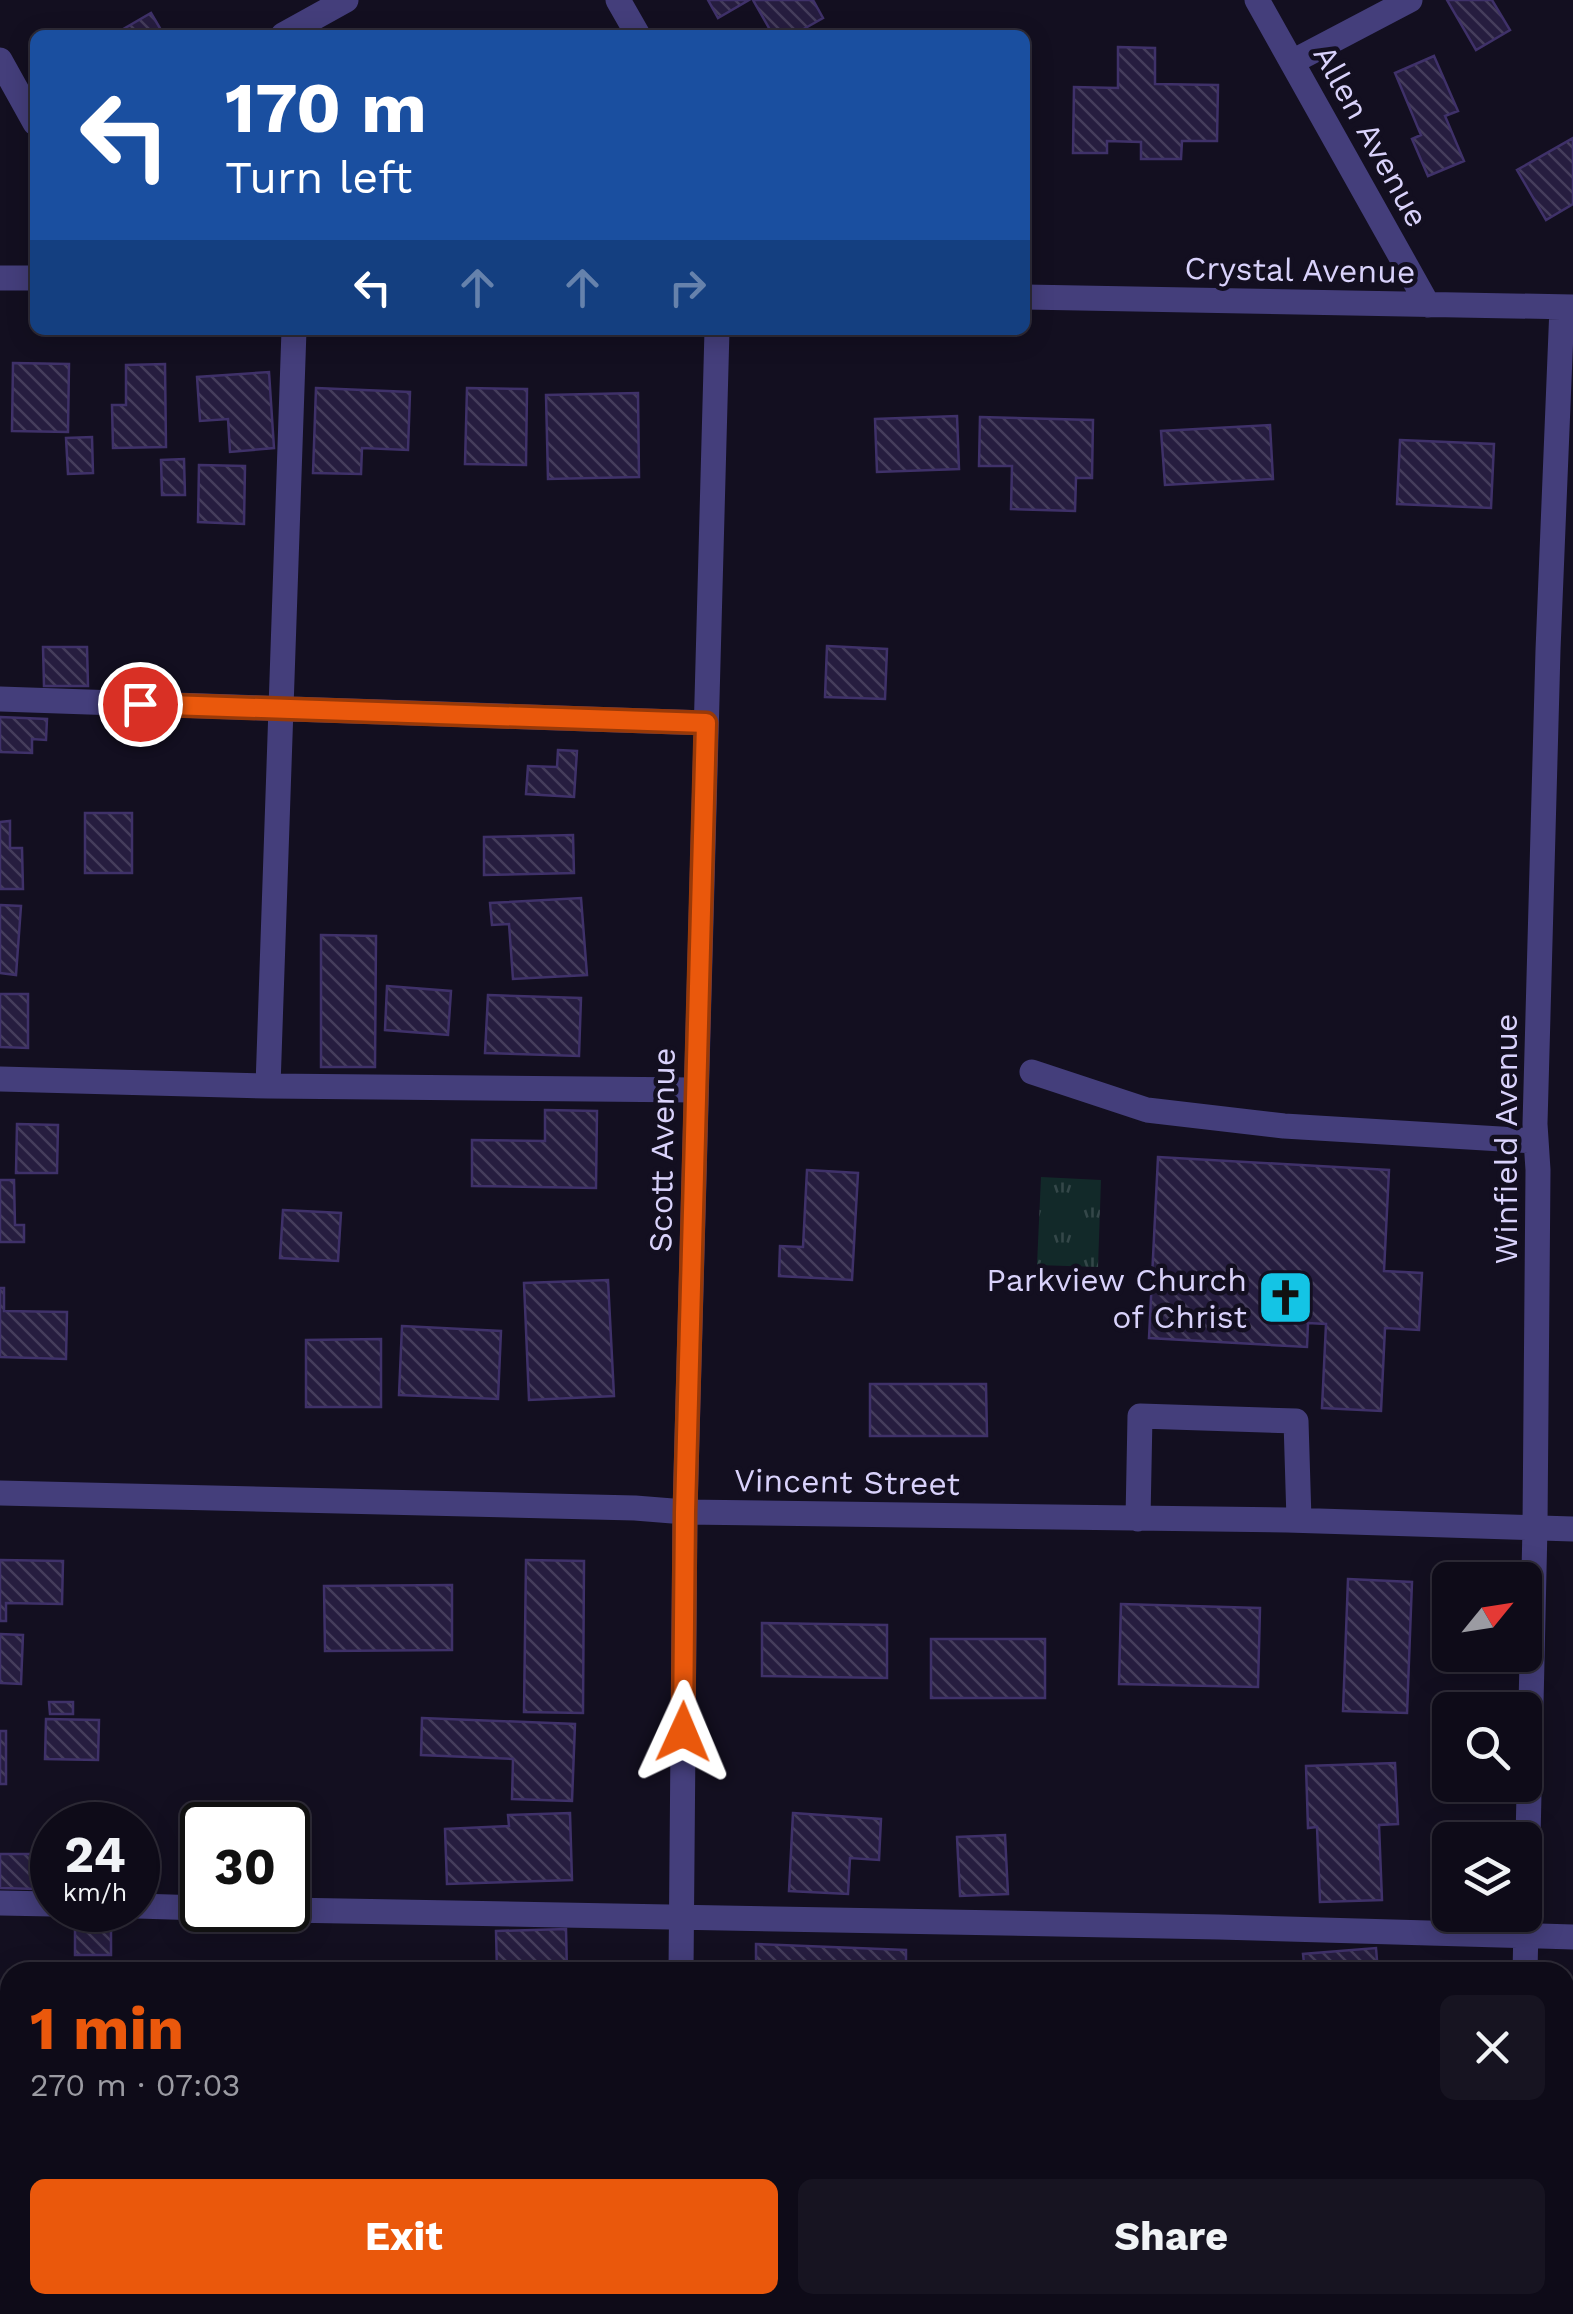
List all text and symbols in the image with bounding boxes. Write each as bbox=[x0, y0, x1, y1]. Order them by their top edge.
street label: Allen Avenue bbox=[1305, 39, 1437, 233]
text: 170 m bbox=[225, 67, 427, 149]
icon: left bbox=[60, 70, 190, 200]
text: Turn left bbox=[225, 151, 412, 204]
street label: Crystal Avenue bbox=[1184, 249, 1416, 291]
icon: left bbox=[345, 260, 400, 315]
icon: ahead bbox=[450, 260, 505, 315]
icon: ahead bbox=[555, 260, 610, 315]
icon: right bbox=[660, 260, 715, 315]
pin bbox=[98, 662, 183, 747]
icon: arrive bbox=[113, 677, 168, 732]
street label: Winfield Avenue bbox=[1487, 1013, 1525, 1265]
street label: Scott Avenue bbox=[641, 1047, 683, 1253]
place label: Parkview Church of Christ bbox=[986, 1261, 1247, 1336]
church icon: Parkview Church of Christ bbox=[1256, 1268, 1316, 1328]
street label: Vincent Street bbox=[734, 1461, 960, 1503]
north arrow bbox=[1432, 1562, 1542, 1672]
map controls bbox=[1432, 1562, 1542, 1932]
position arrow bbox=[631, 1680, 735, 1784]
button: search bbox=[1432, 1692, 1542, 1802]
speed limit sign: 30 bbox=[180, 1802, 310, 1932]
button: layers bbox=[1432, 1822, 1542, 1932]
text: 24 bbox=[64, 1825, 126, 1884]
text: km/h bbox=[63, 1878, 127, 1907]
text: 1 min bbox=[30, 1993, 184, 2064]
button: close bbox=[1440, 1995, 1545, 2100]
text: 270 m · 07:03 bbox=[30, 2066, 240, 2104]
button: Exit bbox=[30, 2179, 778, 2294]
button: Share bbox=[798, 2179, 1545, 2294]

